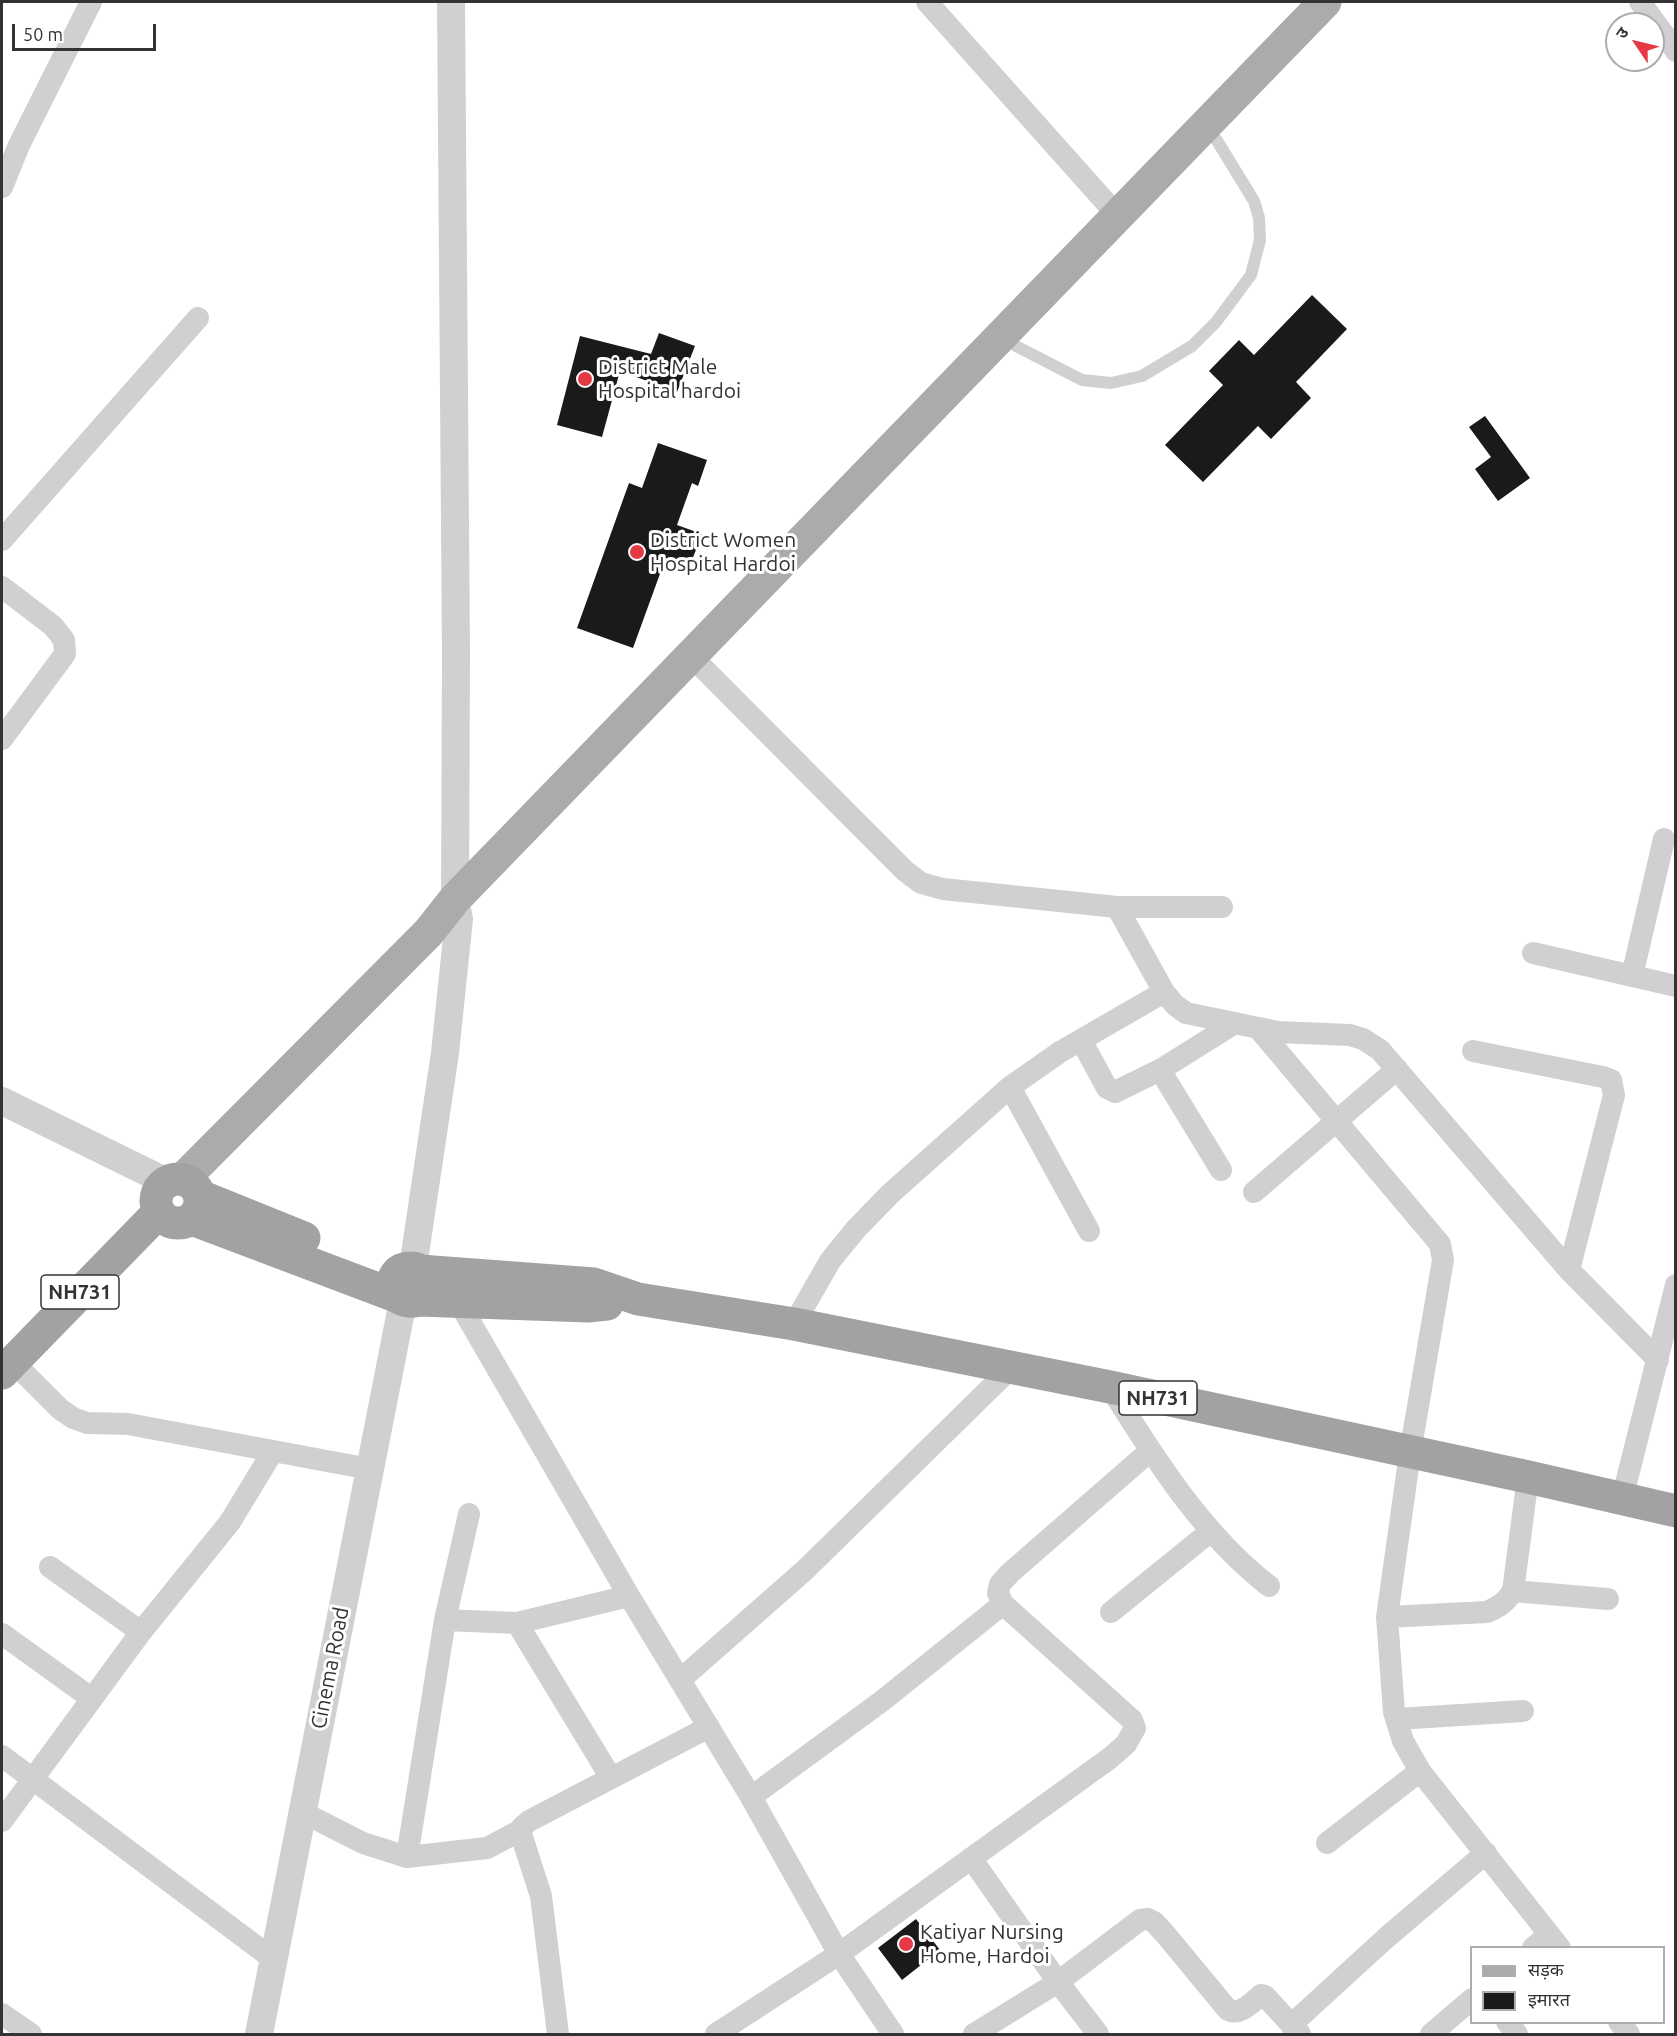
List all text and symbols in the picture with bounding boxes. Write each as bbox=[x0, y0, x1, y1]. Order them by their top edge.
scale bar bbox=[15, 12, 159, 50]
north arrow bbox=[1605, 12, 1665, 72]
text: 50 m bbox=[23, 24, 63, 44]
text: उ bbox=[1612, 24, 1632, 42]
place label: District Male Hospital hardoi bbox=[598, 354, 741, 404]
marker: District Male Hospital hardoi bbox=[576, 370, 594, 388]
place label: District Women Hospital Hardoi bbox=[650, 527, 796, 577]
marker: District Women Hospital Hardoi bbox=[628, 543, 646, 561]
road number: NH731 bbox=[41, 1275, 119, 1309]
road number: NH731 bbox=[1119, 1381, 1197, 1415]
street label: Cinema Road bbox=[306, 1605, 354, 1731]
place label: Katiyar Nursing Home, Hardoi bbox=[920, 1919, 1064, 1969]
marker: Katiyar Nursing Home, Hardoi bbox=[897, 1935, 915, 1953]
legend bbox=[1470, 1946, 1665, 2024]
text: सड़क bbox=[1528, 1959, 1564, 1979]
text: इमारत bbox=[1528, 1989, 1570, 2009]

